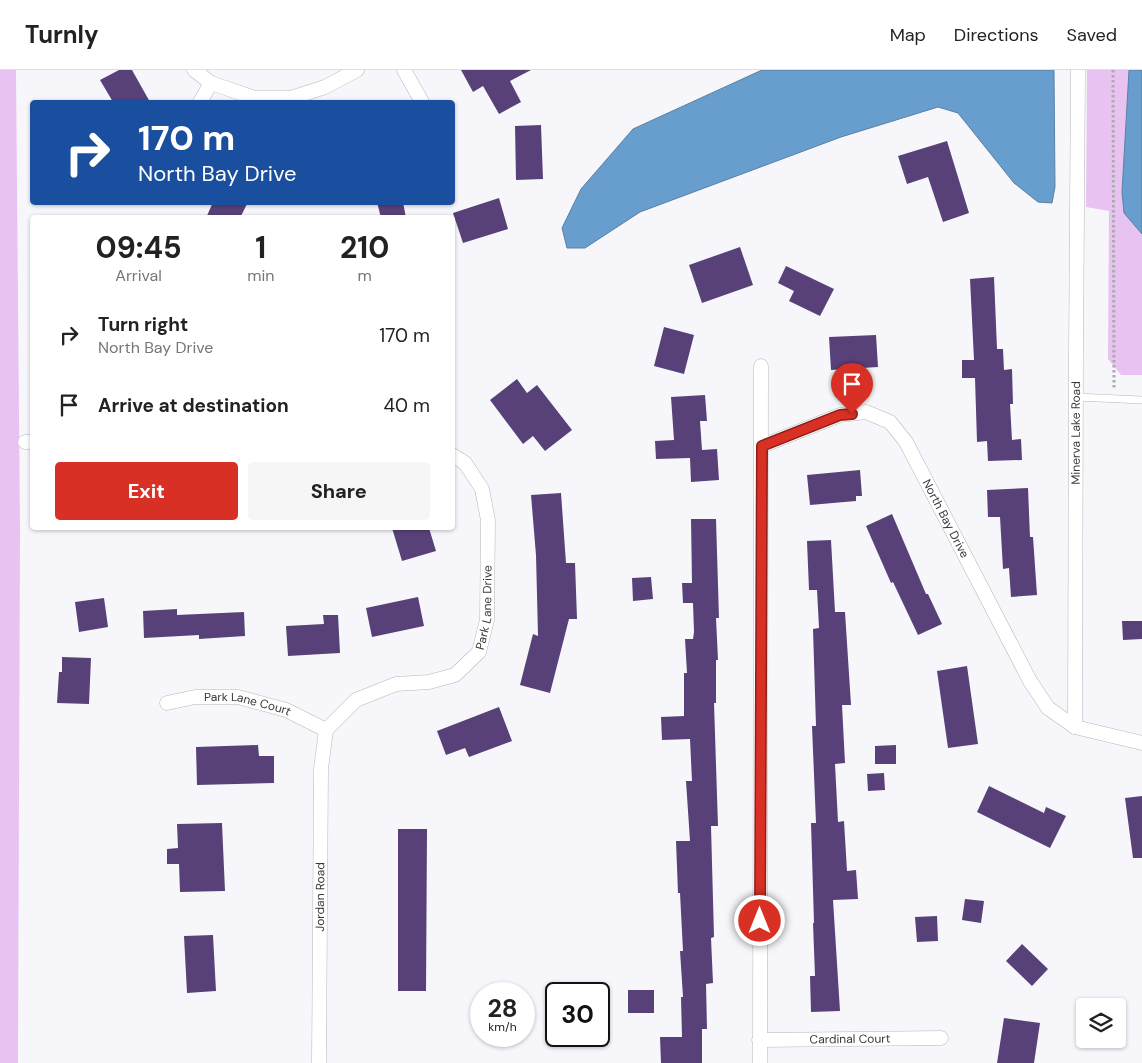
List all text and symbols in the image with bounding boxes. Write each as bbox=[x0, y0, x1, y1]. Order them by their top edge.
text: Turnly bbox=[25, 19, 98, 50]
text: Map bbox=[890, 23, 926, 47]
text: Directions bbox=[954, 23, 1039, 47]
text: Saved bbox=[1067, 23, 1117, 47]
text: 170 m bbox=[138, 115, 235, 161]
icon: right bbox=[55, 120, 120, 185]
text: North Bay Drive bbox=[138, 159, 297, 188]
text: 09:45 bbox=[96, 228, 182, 267]
text: 1 bbox=[255, 228, 266, 267]
text: 210 bbox=[340, 228, 389, 267]
text: Arrival bbox=[115, 265, 162, 286]
text: min bbox=[247, 265, 274, 286]
text: m bbox=[358, 265, 372, 286]
text: Turn right bbox=[98, 312, 188, 337]
icon: right bbox=[55, 321, 83, 349]
text: 170 m bbox=[379, 323, 430, 348]
text: North Bay Drive bbox=[98, 337, 213, 358]
pin bbox=[831, 363, 873, 414]
icon: arrive bbox=[838, 370, 866, 398]
street label: Minerva Lake Road bbox=[1068, 381, 1084, 485]
icon: arrive bbox=[55, 391, 83, 419]
text: Arrive at destination bbox=[98, 393, 289, 418]
text: 40 m bbox=[383, 393, 430, 418]
button: Exit bbox=[55, 462, 238, 520]
button: Share bbox=[248, 462, 430, 520]
street label: North Bay Drive bbox=[919, 476, 973, 561]
street label: Park Lane Drive bbox=[472, 565, 496, 651]
street label: Park Lane Court bbox=[204, 689, 294, 719]
street label: Jordan Road bbox=[312, 862, 328, 932]
position arrow bbox=[733, 894, 785, 946]
speed limit sign: 30 bbox=[545, 982, 610, 1047]
text: 28 bbox=[487, 992, 518, 1025]
map controls bbox=[1076, 998, 1126, 1048]
button: layers bbox=[1076, 998, 1126, 1048]
text: km/h bbox=[488, 1019, 517, 1035]
street label: Cardinal Court bbox=[809, 1031, 891, 1047]

